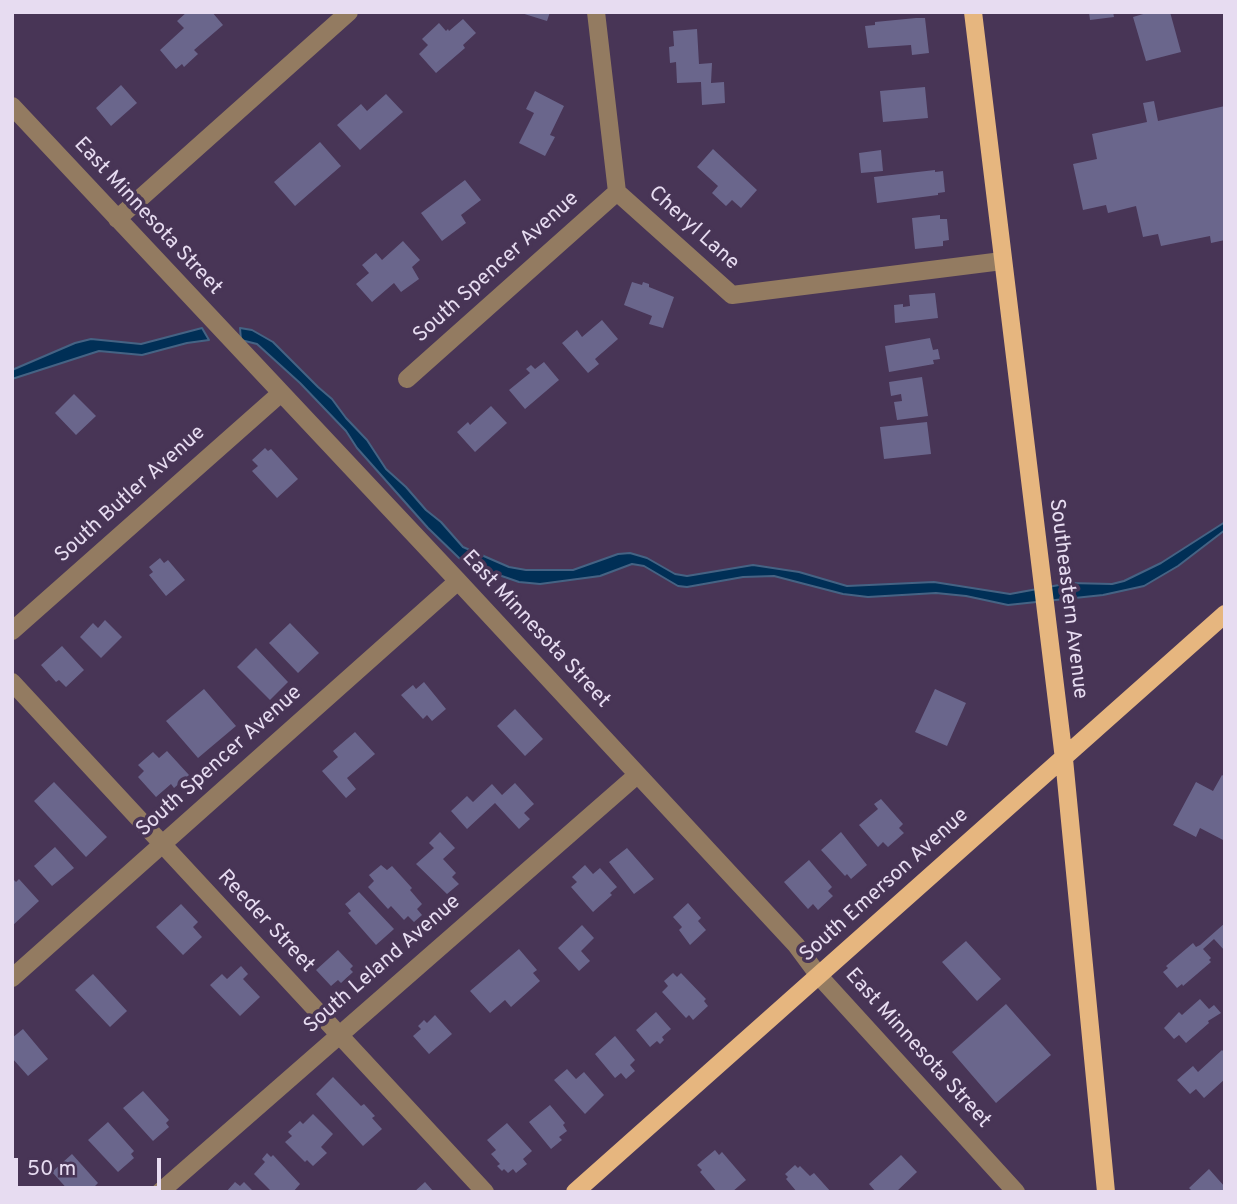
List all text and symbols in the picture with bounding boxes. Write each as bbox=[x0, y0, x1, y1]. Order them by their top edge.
street label: East Minnesota Street bbox=[67, 133, 227, 301]
street label: Cheryl Lane bbox=[642, 182, 744, 276]
street label: South Spencer Avenue bbox=[409, 187, 585, 349]
street label: South Butler Avenue bbox=[51, 421, 211, 569]
street label: Southeastern Avenue bbox=[1042, 497, 1092, 701]
street label: East Minnesota Street bbox=[455, 546, 615, 714]
street label: South Spencer Avenue bbox=[132, 681, 308, 843]
street label: South Emerson Avenue bbox=[795, 804, 975, 968]
street label: Reeder Street bbox=[211, 865, 319, 979]
street label: South Leland Avenue bbox=[300, 890, 466, 1040]
street label: East Minnesota Street bbox=[839, 964, 995, 1134]
scale bar bbox=[18, 1144, 164, 1188]
text: 50 m bbox=[27, 1156, 76, 1183]

